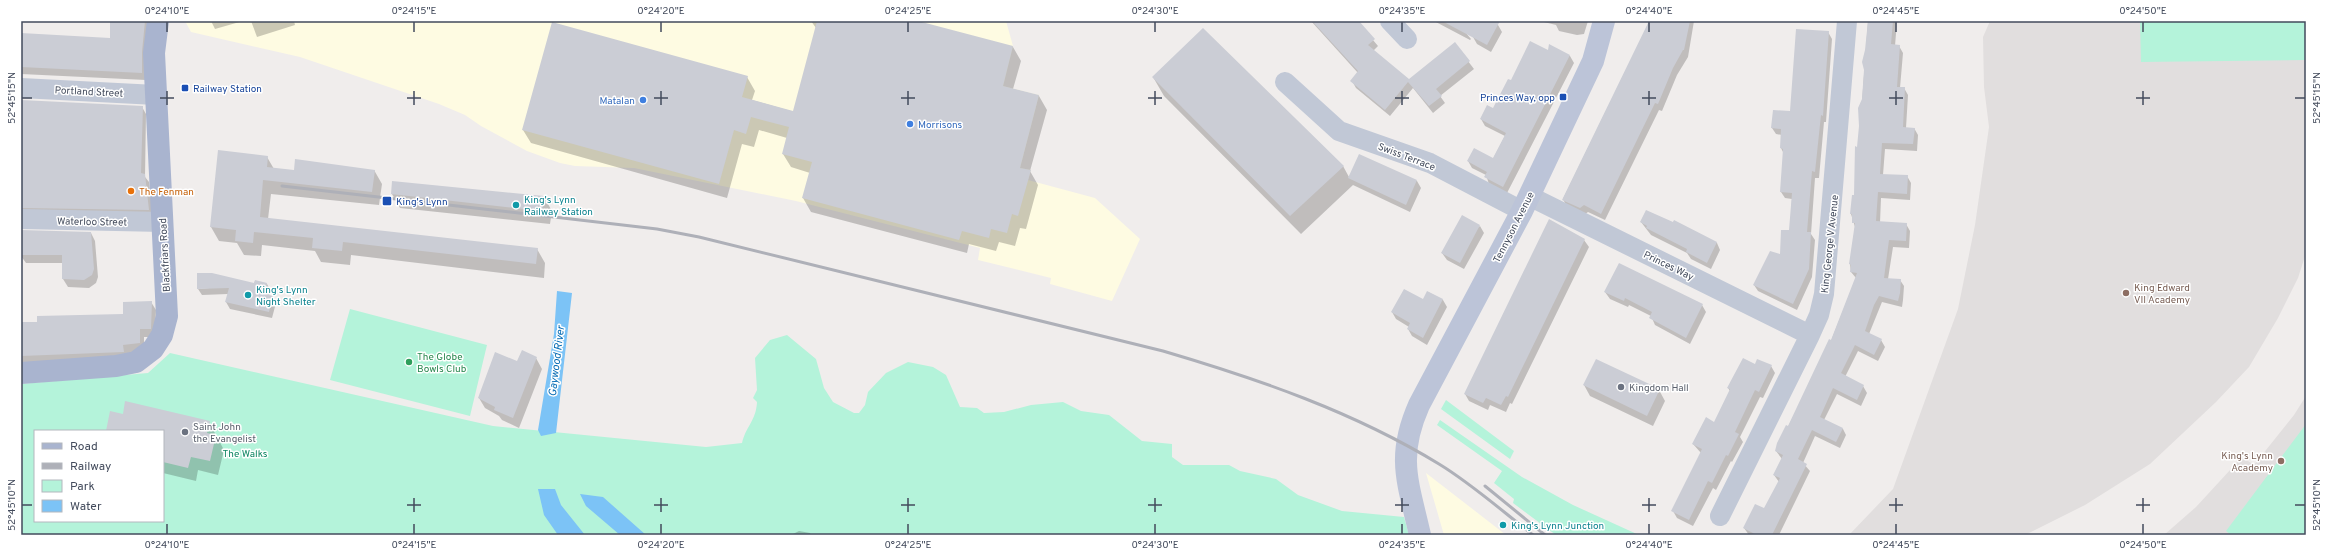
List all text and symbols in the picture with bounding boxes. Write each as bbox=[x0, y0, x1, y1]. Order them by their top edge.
text: 0°24'10"E bbox=[144, 5, 190, 18]
text: 0°24'15"E bbox=[392, 5, 436, 18]
text: 0°24'20"E bbox=[637, 5, 685, 18]
text: 0°24'25"E bbox=[884, 5, 932, 18]
text: 0°24'30"E bbox=[1131, 5, 1179, 18]
text: 0°24'35"E bbox=[1378, 5, 1426, 18]
text: 0°24'40"E bbox=[1625, 5, 1673, 18]
text: 0°24'45"E bbox=[1872, 5, 1920, 18]
text: 0°24'50"E bbox=[2119, 5, 2167, 18]
text: 52°45'15"N bbox=[6, 72, 19, 124]
text: 52°45'15"N bbox=[2311, 72, 2324, 124]
marker: Railway Station bbox=[180, 83, 190, 93]
place label: Railway Station bbox=[193, 83, 262, 96]
street label: Portland Street bbox=[54, 84, 124, 101]
place label: Princes Way, opp bbox=[1480, 92, 1555, 105]
marker: Princes Way, opp bbox=[1558, 92, 1568, 102]
place label: Matalan bbox=[600, 95, 635, 108]
marker: Matalan bbox=[638, 95, 648, 105]
marker: Morrisons bbox=[905, 119, 915, 129]
place label: Morrisons bbox=[918, 119, 963, 132]
street label: Swiss Terrace bbox=[1376, 140, 1437, 174]
marker: The Fenman bbox=[126, 186, 136, 196]
place label: The Fenman bbox=[139, 186, 194, 199]
street label: Tennyson Avenue bbox=[1491, 190, 1538, 265]
place label: King's Lynn Railway Station bbox=[524, 194, 593, 219]
street label: King George V Avenue bbox=[1819, 194, 1842, 294]
marker: King's Lynn bbox=[381, 195, 393, 207]
place label: King's Lynn bbox=[396, 196, 448, 209]
marker: King's Lynn Railway Station bbox=[511, 200, 521, 210]
street label: Waterloo Street bbox=[57, 215, 127, 230]
street label: Blackfriars Road bbox=[157, 218, 174, 292]
street label: Princes Way bbox=[1641, 249, 1696, 284]
place label: King Edward VII Academy bbox=[2134, 282, 2190, 307]
place label: King's Lynn Night Shelter bbox=[256, 284, 316, 309]
marker: King Edward VII Academy bbox=[2121, 288, 2131, 298]
marker: King's Lynn Night Shelter bbox=[243, 290, 253, 300]
water label: Gaywood River bbox=[546, 324, 568, 397]
place label: The Globe Bowls Club bbox=[417, 351, 467, 376]
marker: The Globe Bowls Club bbox=[404, 357, 414, 367]
marker: Kingdom Hall bbox=[1616, 382, 1626, 392]
place label: Kingdom Hall bbox=[1629, 382, 1689, 395]
place label: Saint John the Evangelist bbox=[193, 421, 256, 446]
marker: Saint John the Evangelist bbox=[180, 427, 190, 437]
legend bbox=[34, 430, 164, 522]
text: Road bbox=[70, 439, 98, 455]
park label: The Walks bbox=[223, 448, 268, 461]
place label: King's Lynn Academy bbox=[2221, 450, 2273, 475]
marker: King's Lynn Academy bbox=[2276, 456, 2286, 466]
text: Railway bbox=[70, 459, 111, 475]
text: 52°45'10"N bbox=[6, 479, 19, 531]
text: Park bbox=[70, 479, 95, 495]
text: 52°45'10"N bbox=[2311, 479, 2324, 531]
text: Water bbox=[70, 499, 102, 515]
marker: King's Lynn Junction bbox=[1498, 520, 1508, 530]
place label: King's Lynn Junction bbox=[1511, 520, 1604, 533]
text: 0°24'10"E bbox=[144, 539, 190, 552]
text: 0°24'15"E bbox=[392, 539, 436, 552]
text: 0°24'20"E bbox=[637, 539, 685, 552]
text: 0°24'25"E bbox=[884, 539, 932, 552]
text: 0°24'30"E bbox=[1131, 539, 1179, 552]
text: 0°24'35"E bbox=[1378, 539, 1426, 552]
text: 0°24'40"E bbox=[1625, 539, 1673, 552]
text: 0°24'45"E bbox=[1872, 539, 1920, 552]
text: 0°24'50"E bbox=[2119, 539, 2167, 552]

